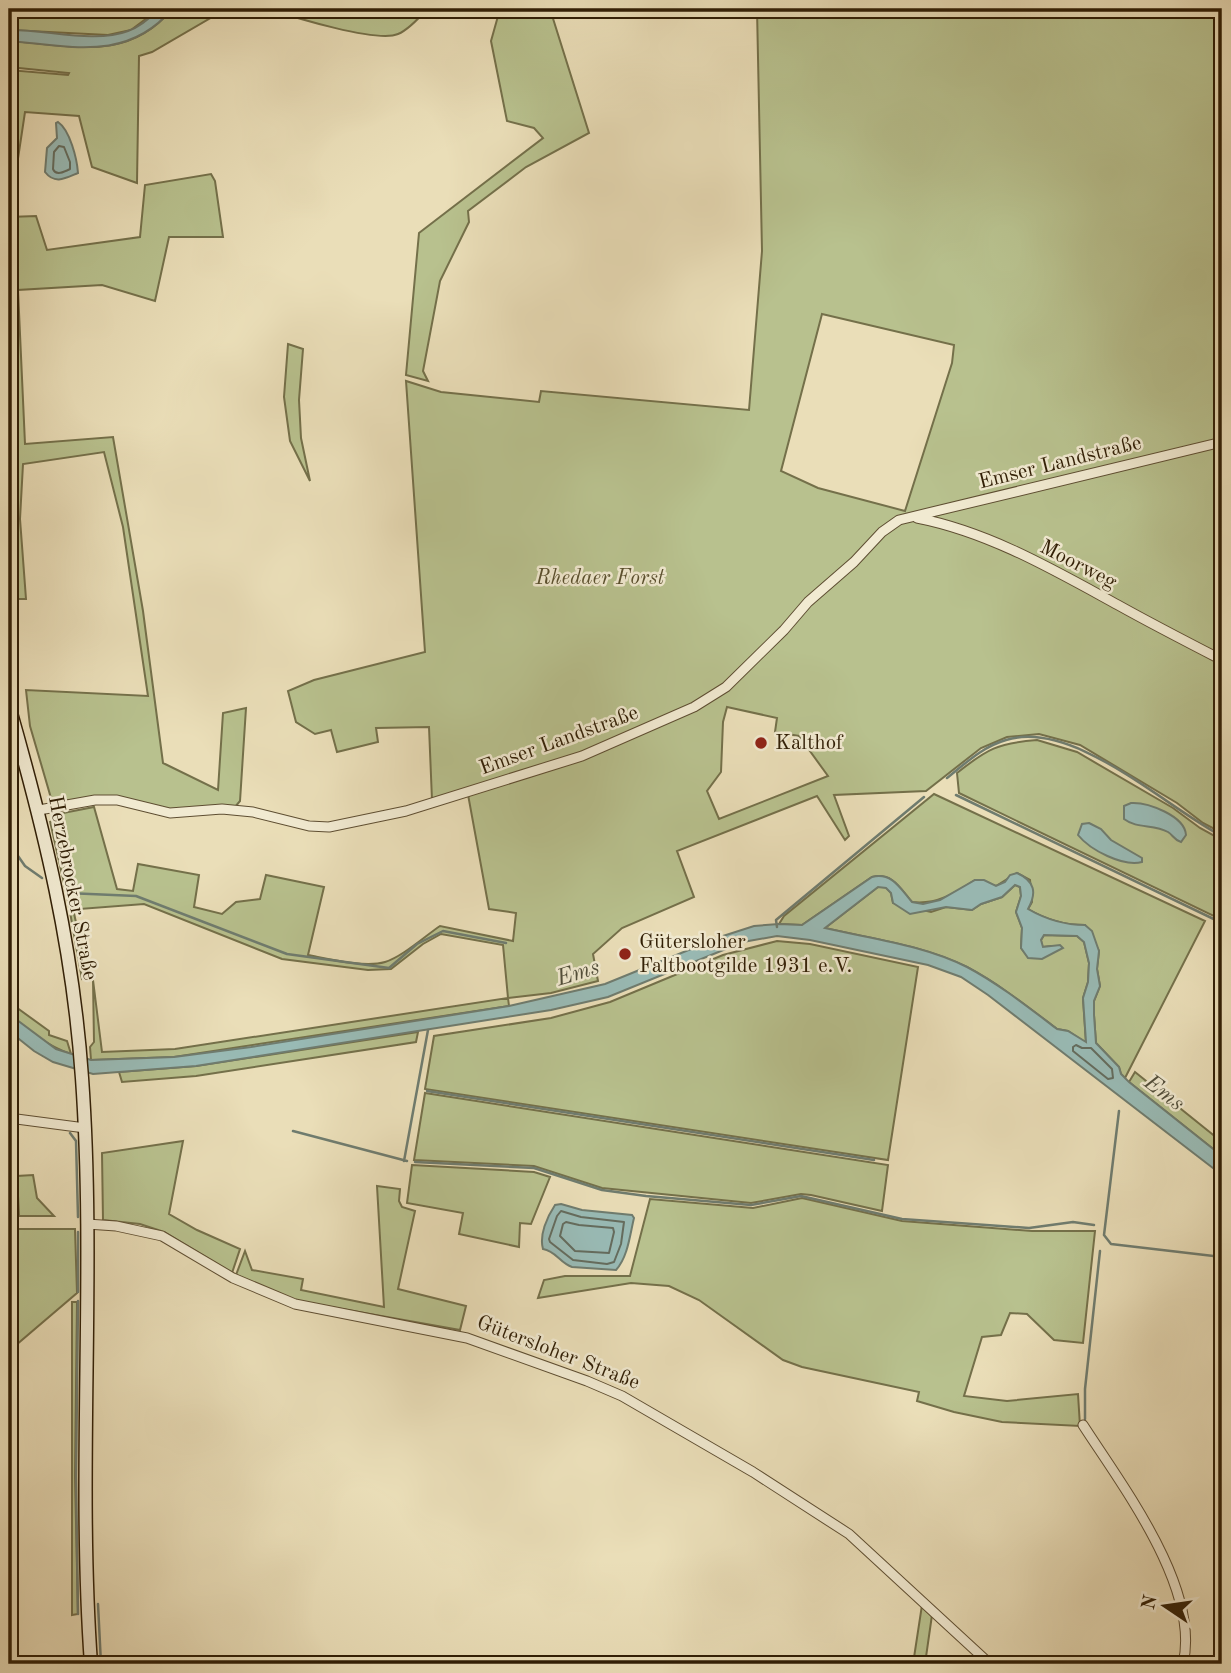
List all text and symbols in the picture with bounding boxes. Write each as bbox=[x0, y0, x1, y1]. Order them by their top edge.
street label: Emser Landstraße bbox=[976, 433, 1144, 493]
street label: Moorweg bbox=[1036, 537, 1120, 594]
park label: Rhedaer Forst bbox=[535, 568, 665, 589]
street label: Emser Landstraße bbox=[477, 703, 641, 779]
place label: Kalthof bbox=[775, 733, 844, 754]
marker: Kalthof bbox=[753, 735, 769, 751]
street label: Herzebrocker Straße bbox=[44, 794, 100, 982]
place label: Gütersloher Faltbootgilde 1931 e.V. bbox=[639, 932, 852, 977]
marker: Gütersloher Faltbootgilde 1931 e.V. bbox=[617, 946, 633, 962]
water label: Ems bbox=[552, 955, 603, 991]
water label: Ems bbox=[1139, 1070, 1189, 1116]
street label: Gütersloher Straße bbox=[474, 1312, 642, 1394]
north arrow bbox=[1130, 1572, 1200, 1642]
text: N bbox=[1140, 1593, 1162, 1612]

